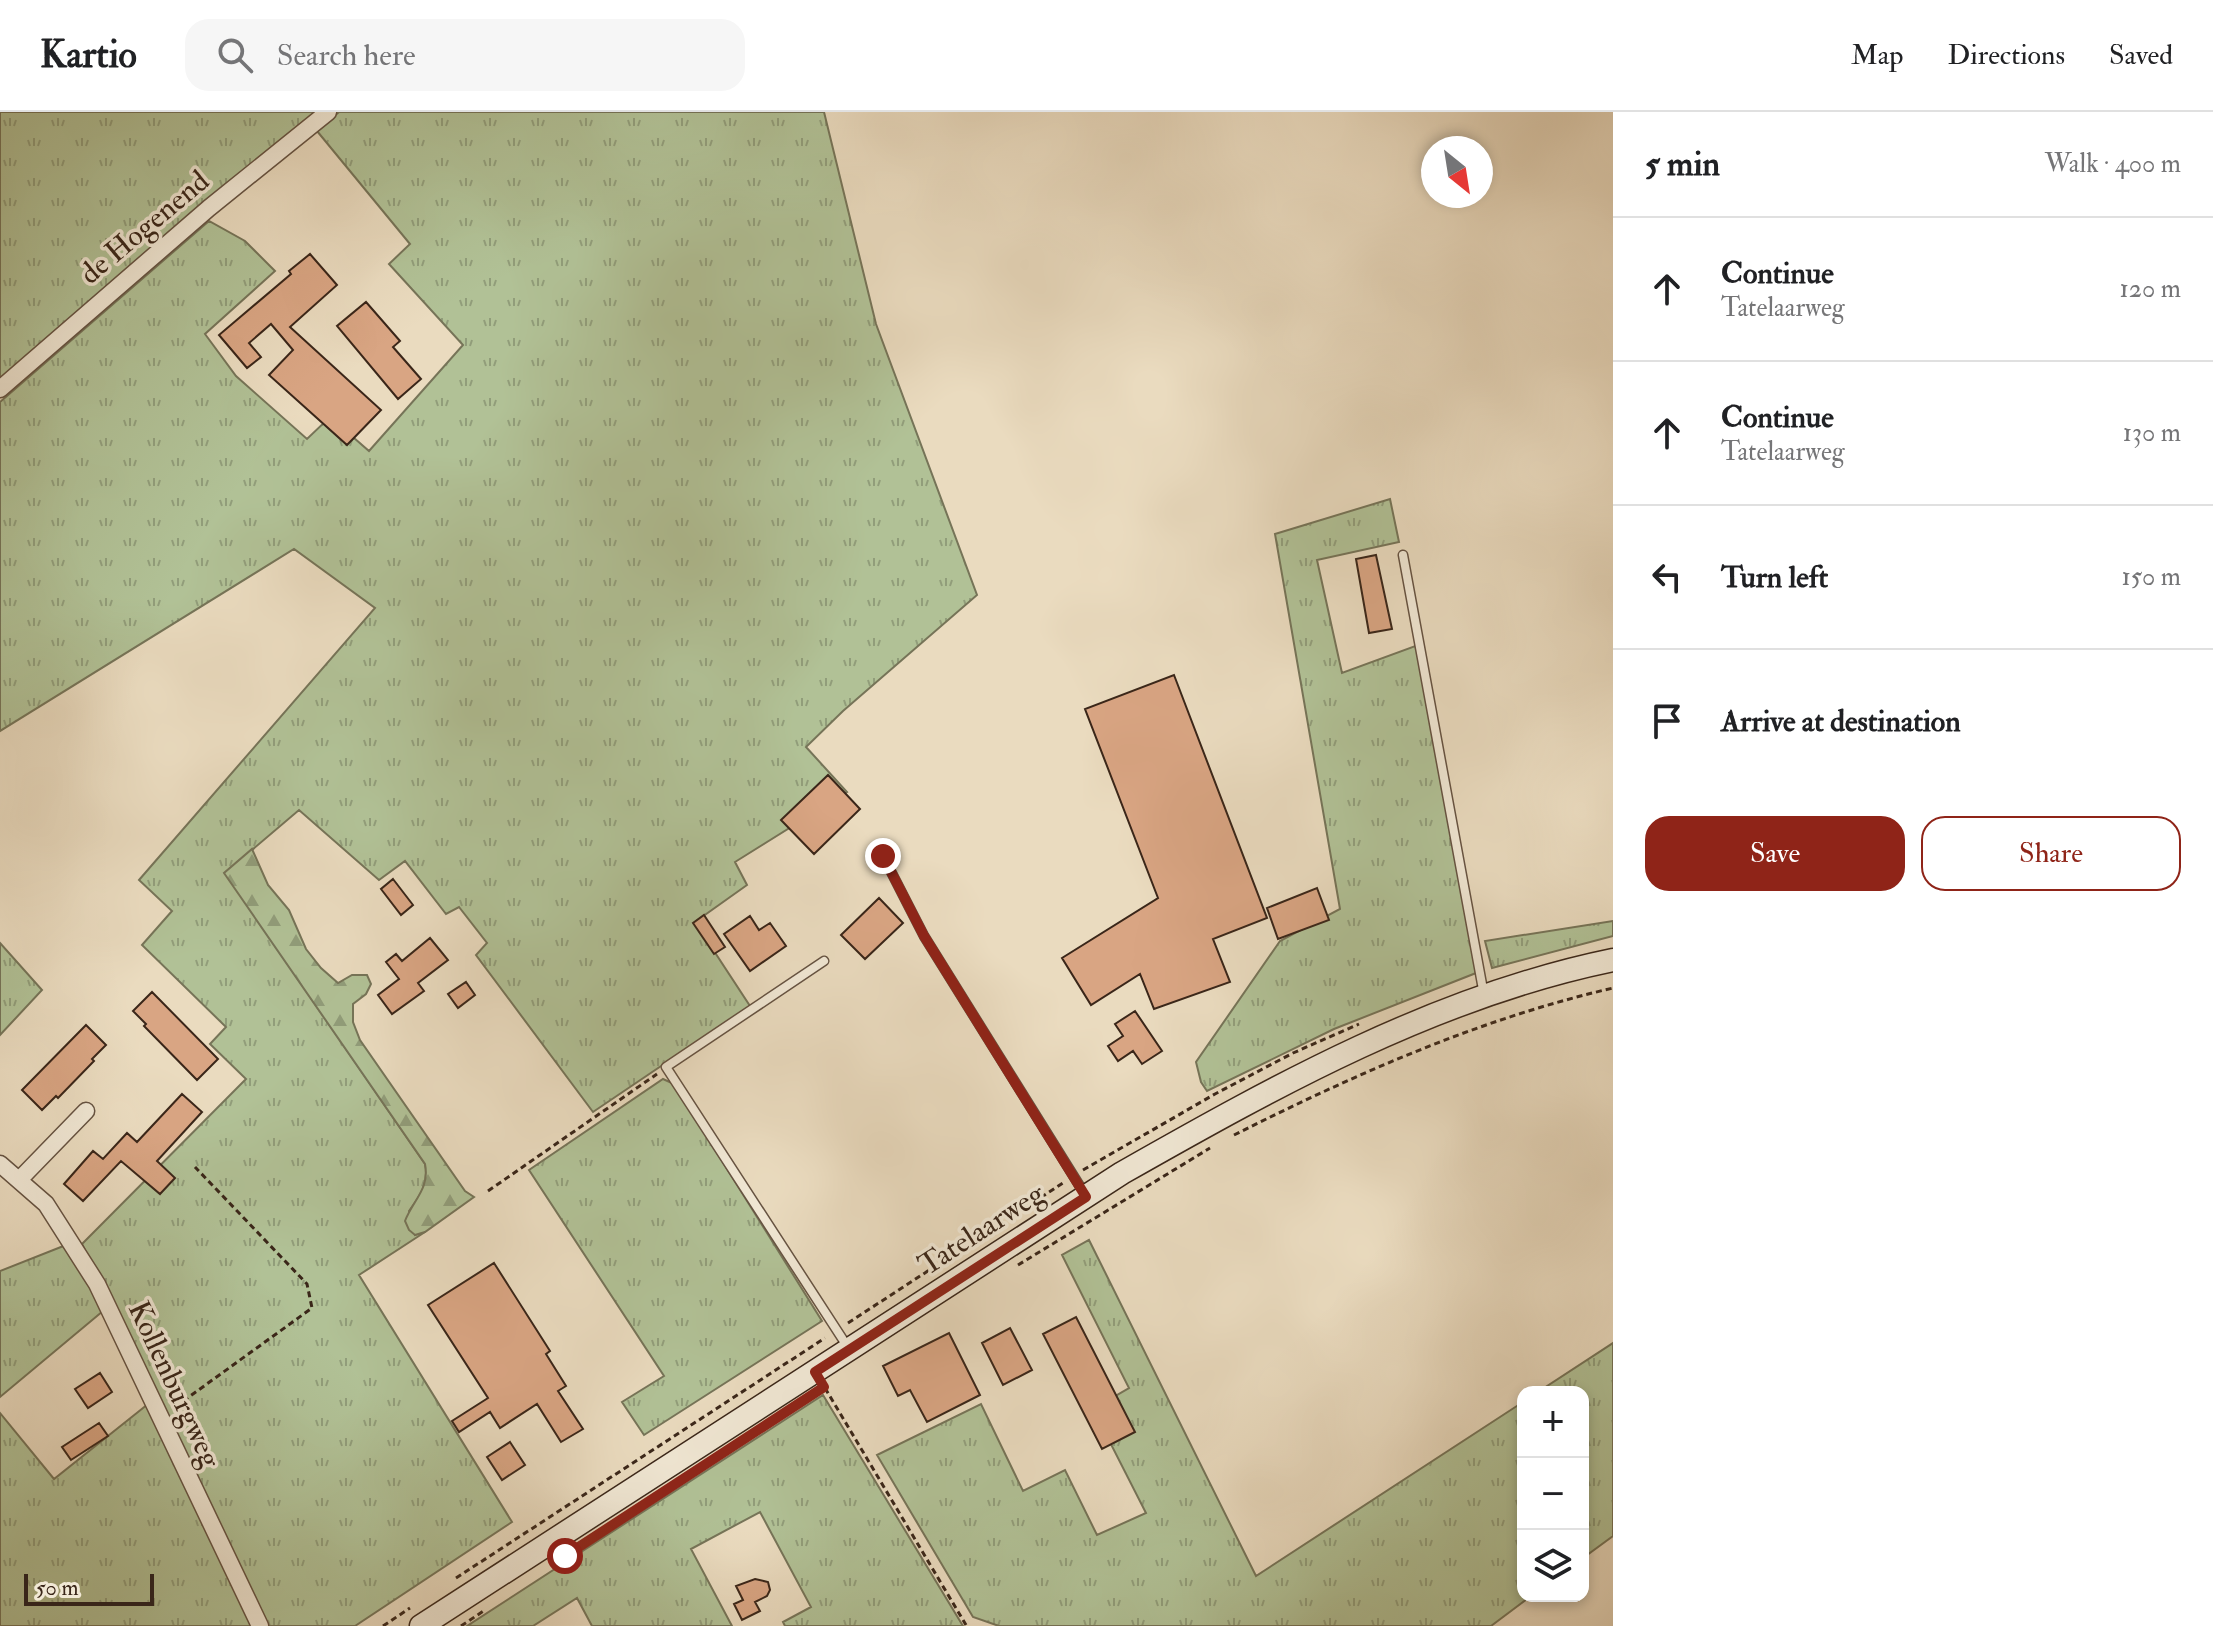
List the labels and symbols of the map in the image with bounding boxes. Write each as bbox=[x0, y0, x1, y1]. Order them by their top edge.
north arrow bbox=[1421, 136, 1493, 208]
street label: de Hogenend bbox=[72, 162, 217, 292]
route end bbox=[865, 838, 901, 874]
street label: Tatelaarweg bbox=[911, 1174, 1052, 1284]
street label: Kollenburgweg bbox=[120, 1295, 230, 1474]
route start bbox=[547, 1538, 583, 1574]
scale bar bbox=[24, 1570, 154, 1606]

